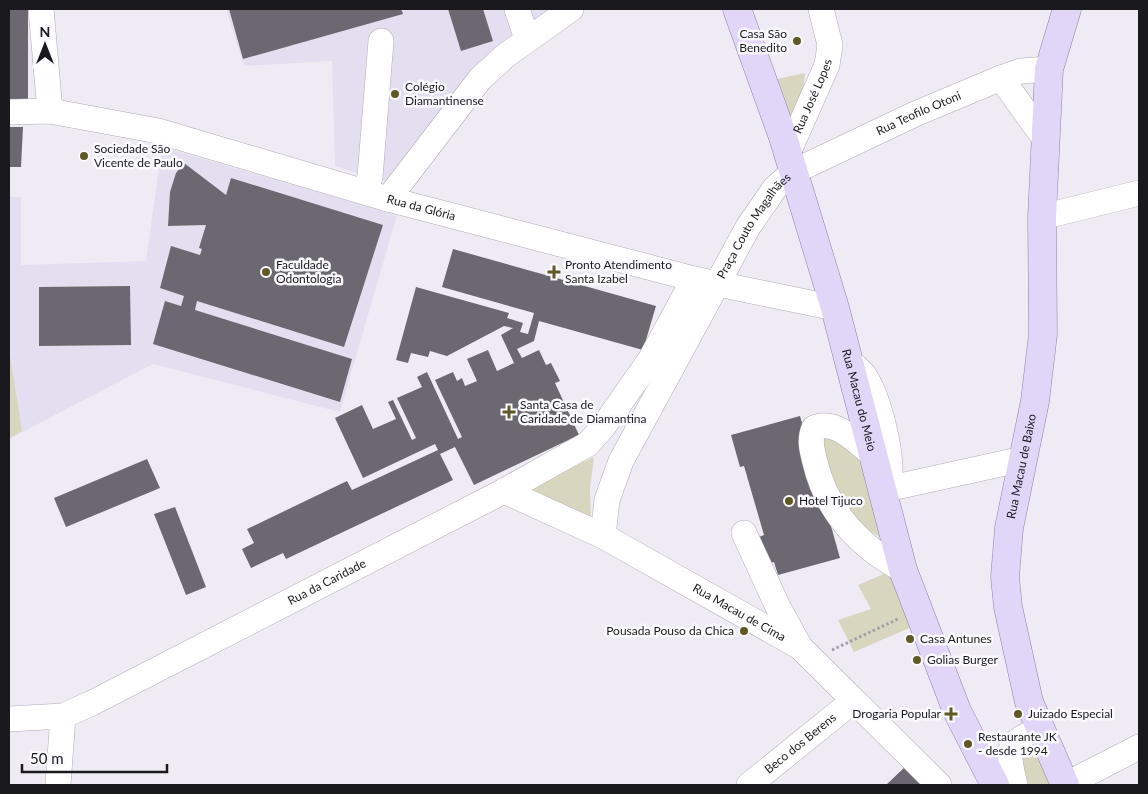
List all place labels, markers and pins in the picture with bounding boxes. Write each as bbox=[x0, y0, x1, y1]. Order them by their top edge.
place label: Casa São Benedito bbox=[739, 26, 787, 55]
marker: Casa São Benedito bbox=[791, 35, 803, 47]
place label: Colégio Diamantinense bbox=[405, 79, 484, 108]
marker: Colégio Diamantinense bbox=[389, 88, 401, 100]
place label: Sociedade São Vicente de Paulo bbox=[94, 141, 183, 170]
marker: Sociedade São Vicente de Paulo bbox=[78, 150, 90, 162]
place label: Faculdade Odontologia bbox=[276, 257, 341, 286]
place label: Pronto Atendimento Santa Izabel bbox=[565, 257, 672, 286]
marker: Pronto Atendimento Santa Izabel bbox=[547, 265, 561, 279]
marker: Faculdade Odontologia bbox=[260, 266, 272, 278]
place label: Santa Casa de Caridade de Diamantina bbox=[520, 397, 647, 426]
marker: Santa Casa de Caridade de Diamantina bbox=[502, 405, 516, 419]
place label: Hotel Tijuco bbox=[799, 493, 863, 508]
marker: Hotel Tijuco bbox=[783, 495, 795, 507]
place label: Pousada Pouso da Chica bbox=[606, 623, 734, 638]
marker: Pousada Pouso da Chica bbox=[738, 625, 750, 637]
place label: Casa Antunes bbox=[920, 631, 992, 646]
marker: Casa Antunes bbox=[904, 633, 916, 645]
place label: Golias Burger bbox=[927, 652, 998, 667]
marker: Golias Burger bbox=[911, 654, 923, 666]
place label: Drogaria Popular bbox=[852, 706, 942, 721]
place label: Juizado Especial bbox=[1028, 706, 1113, 721]
marker: Drogaria Popular bbox=[945, 708, 957, 720]
marker: Juizado Especial bbox=[1012, 708, 1024, 720]
place label: Restaurante JK - desde 1994 bbox=[978, 729, 1057, 758]
marker: Restaurante JK - desde 1994 bbox=[962, 738, 974, 750]

